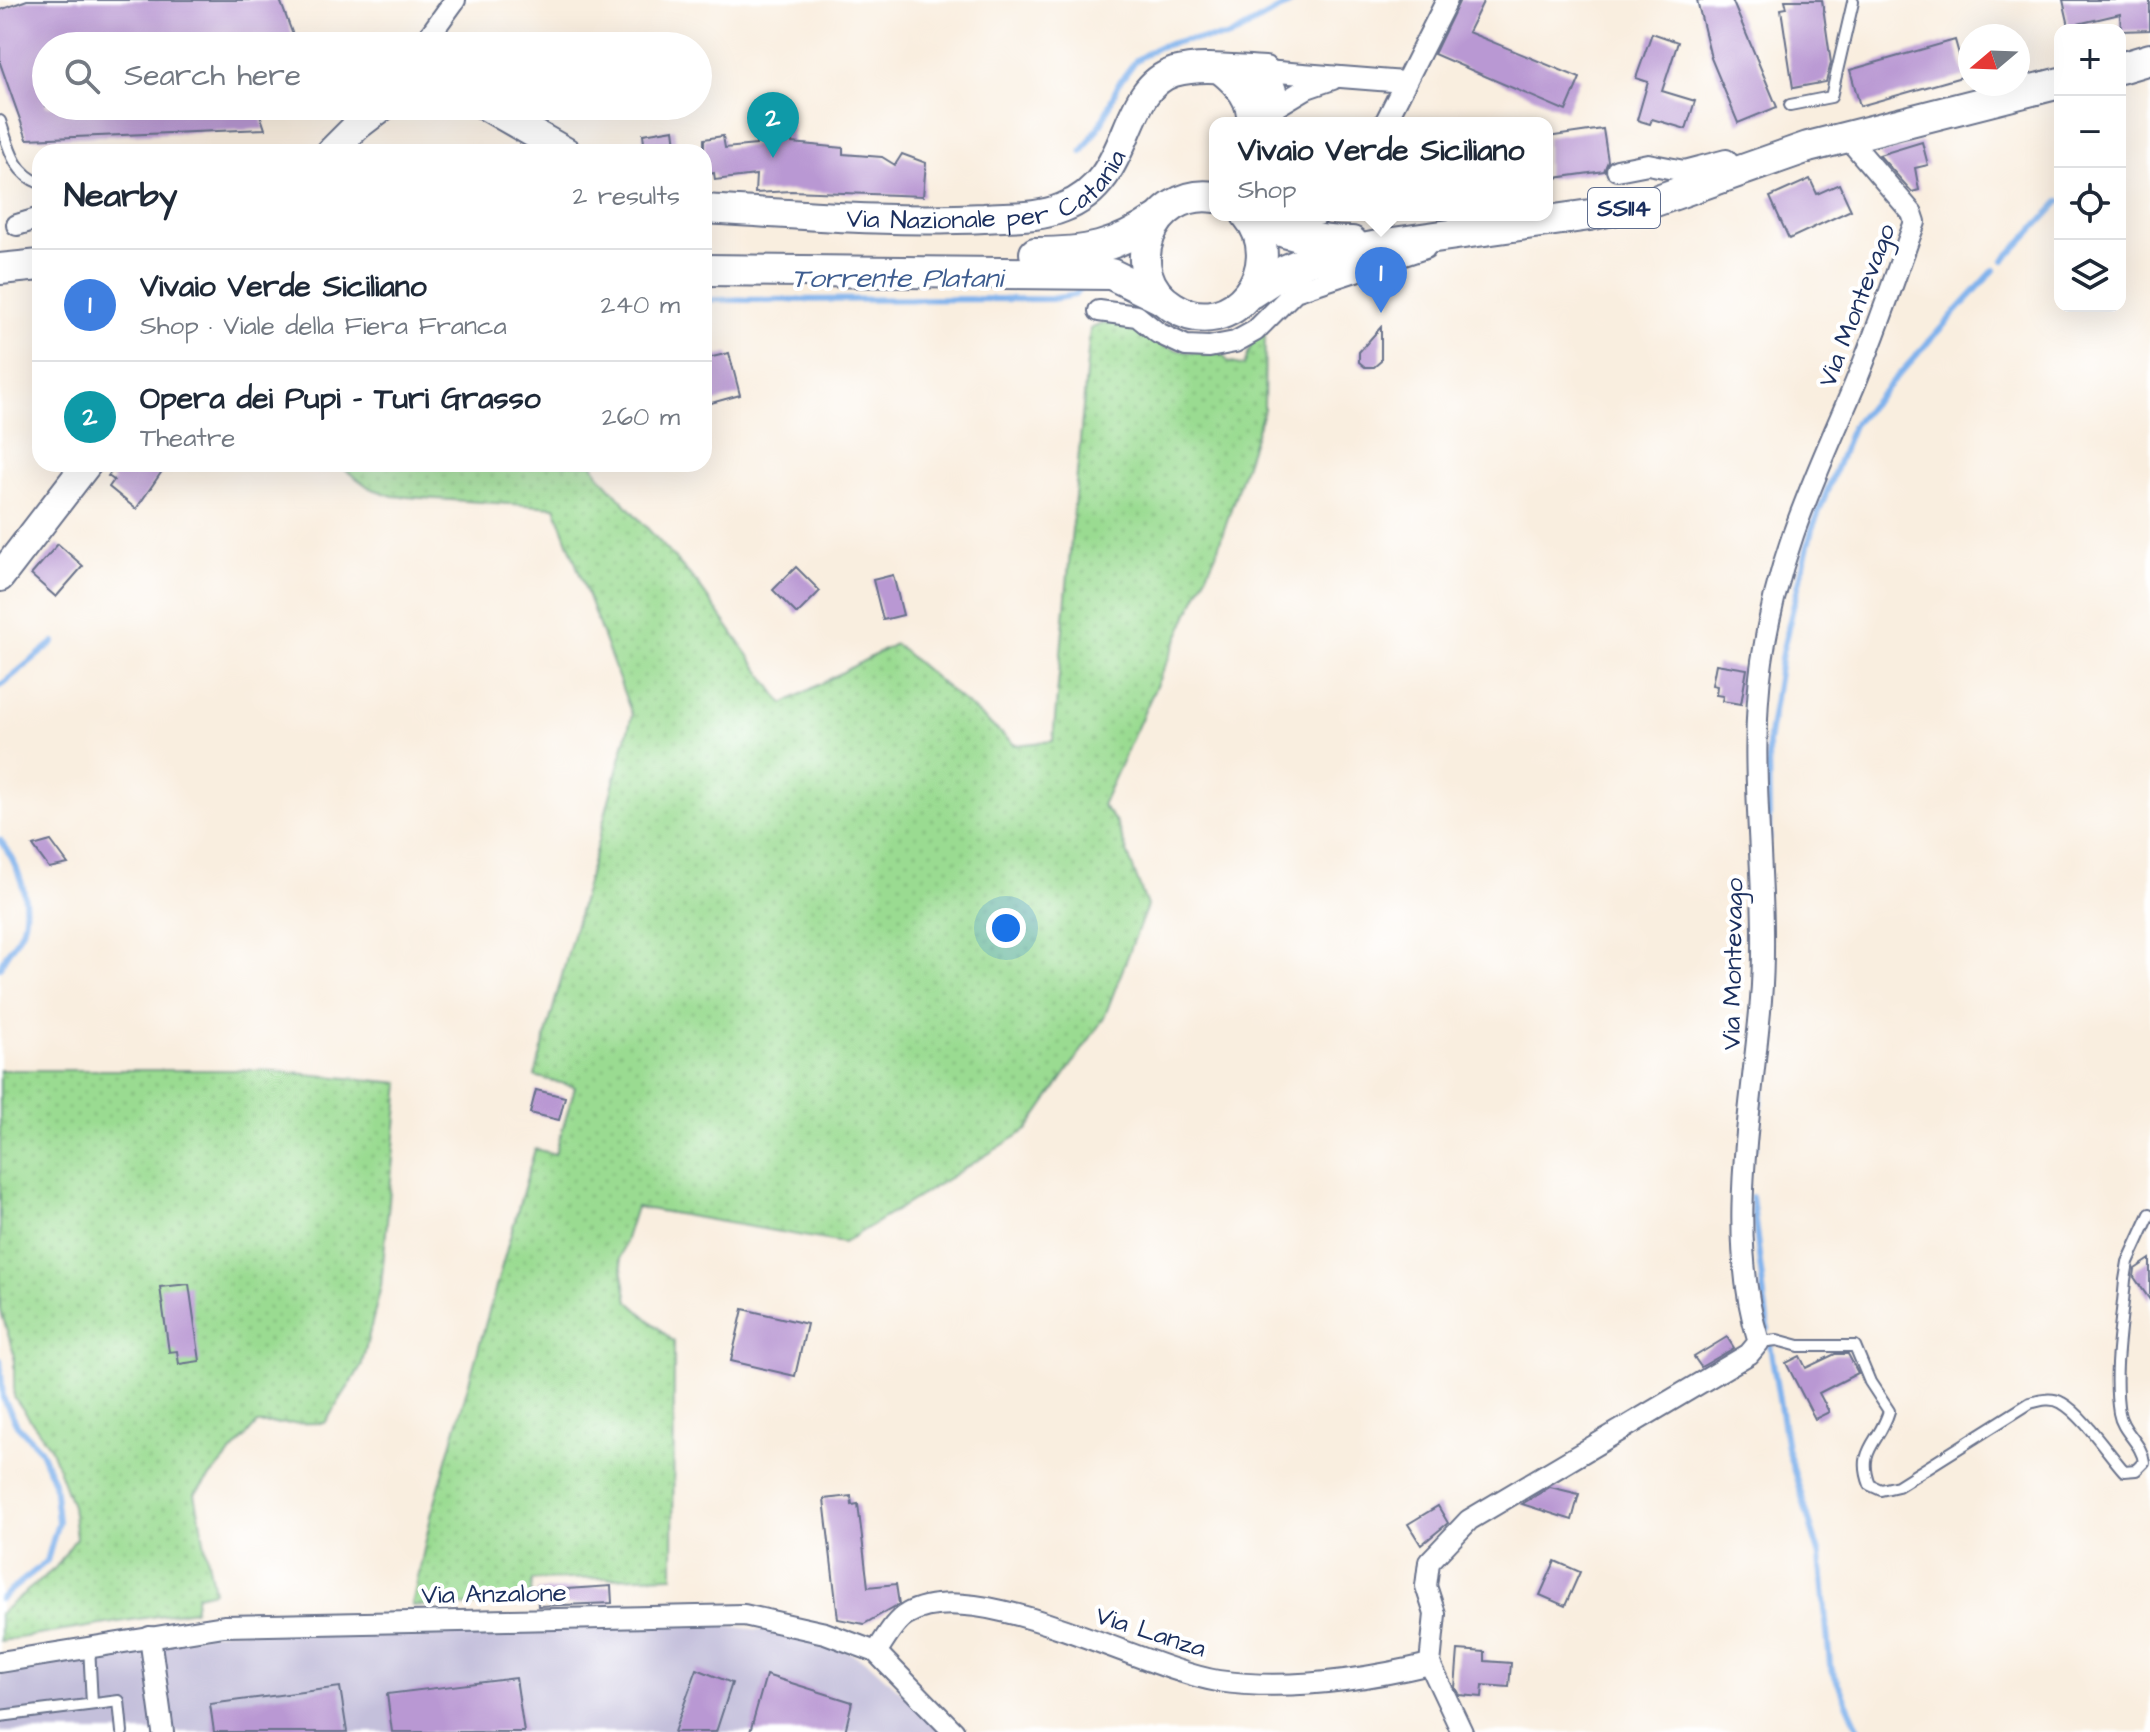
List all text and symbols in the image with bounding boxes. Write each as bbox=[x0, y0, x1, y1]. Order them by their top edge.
north arrow bbox=[1958, 24, 2030, 96]
map controls bbox=[2054, 24, 2126, 312]
button: + bbox=[2054, 24, 2126, 96]
search box bbox=[32, 32, 712, 120]
icon: search bbox=[60, 54, 104, 98]
text: Search here bbox=[124, 55, 301, 97]
pin: 2 bbox=[747, 92, 799, 158]
button: − bbox=[2054, 96, 2126, 168]
popup bbox=[1209, 117, 1553, 221]
text: Vivaio Verde Siciliano bbox=[1238, 130, 1524, 172]
street label: Via Nazionale per Catania bbox=[846, 144, 1135, 238]
button: locate bbox=[2054, 168, 2126, 240]
text: Nearby bbox=[64, 172, 178, 220]
text: Shop bbox=[1238, 172, 1296, 208]
text: 2 results bbox=[572, 178, 680, 214]
road number: SS114 bbox=[1588, 188, 1660, 228]
street label: Via Montevago bbox=[1809, 218, 1907, 393]
button: layers bbox=[2054, 240, 2126, 312]
pin: 1 bbox=[1355, 247, 1407, 313]
water label: Torrente Platani bbox=[791, 259, 1006, 298]
text: Vivaio Verde Siciliano bbox=[140, 266, 427, 308]
text: 1 bbox=[88, 287, 92, 323]
text: 240 m bbox=[600, 287, 680, 323]
text: Shop · Viale della Fiera Franca bbox=[140, 308, 507, 344]
text: Opera dei Pupi - Turi Grasso bbox=[140, 378, 541, 420]
text: 2 bbox=[83, 399, 97, 435]
text: 260 m bbox=[602, 399, 680, 435]
text: Theatre bbox=[140, 420, 235, 456]
street label: Via Montevago bbox=[1713, 877, 1755, 1051]
your location bbox=[986, 908, 1026, 948]
street label: Via Anzalone bbox=[421, 1575, 567, 1613]
street label: Via Lanza bbox=[1091, 1597, 1211, 1667]

